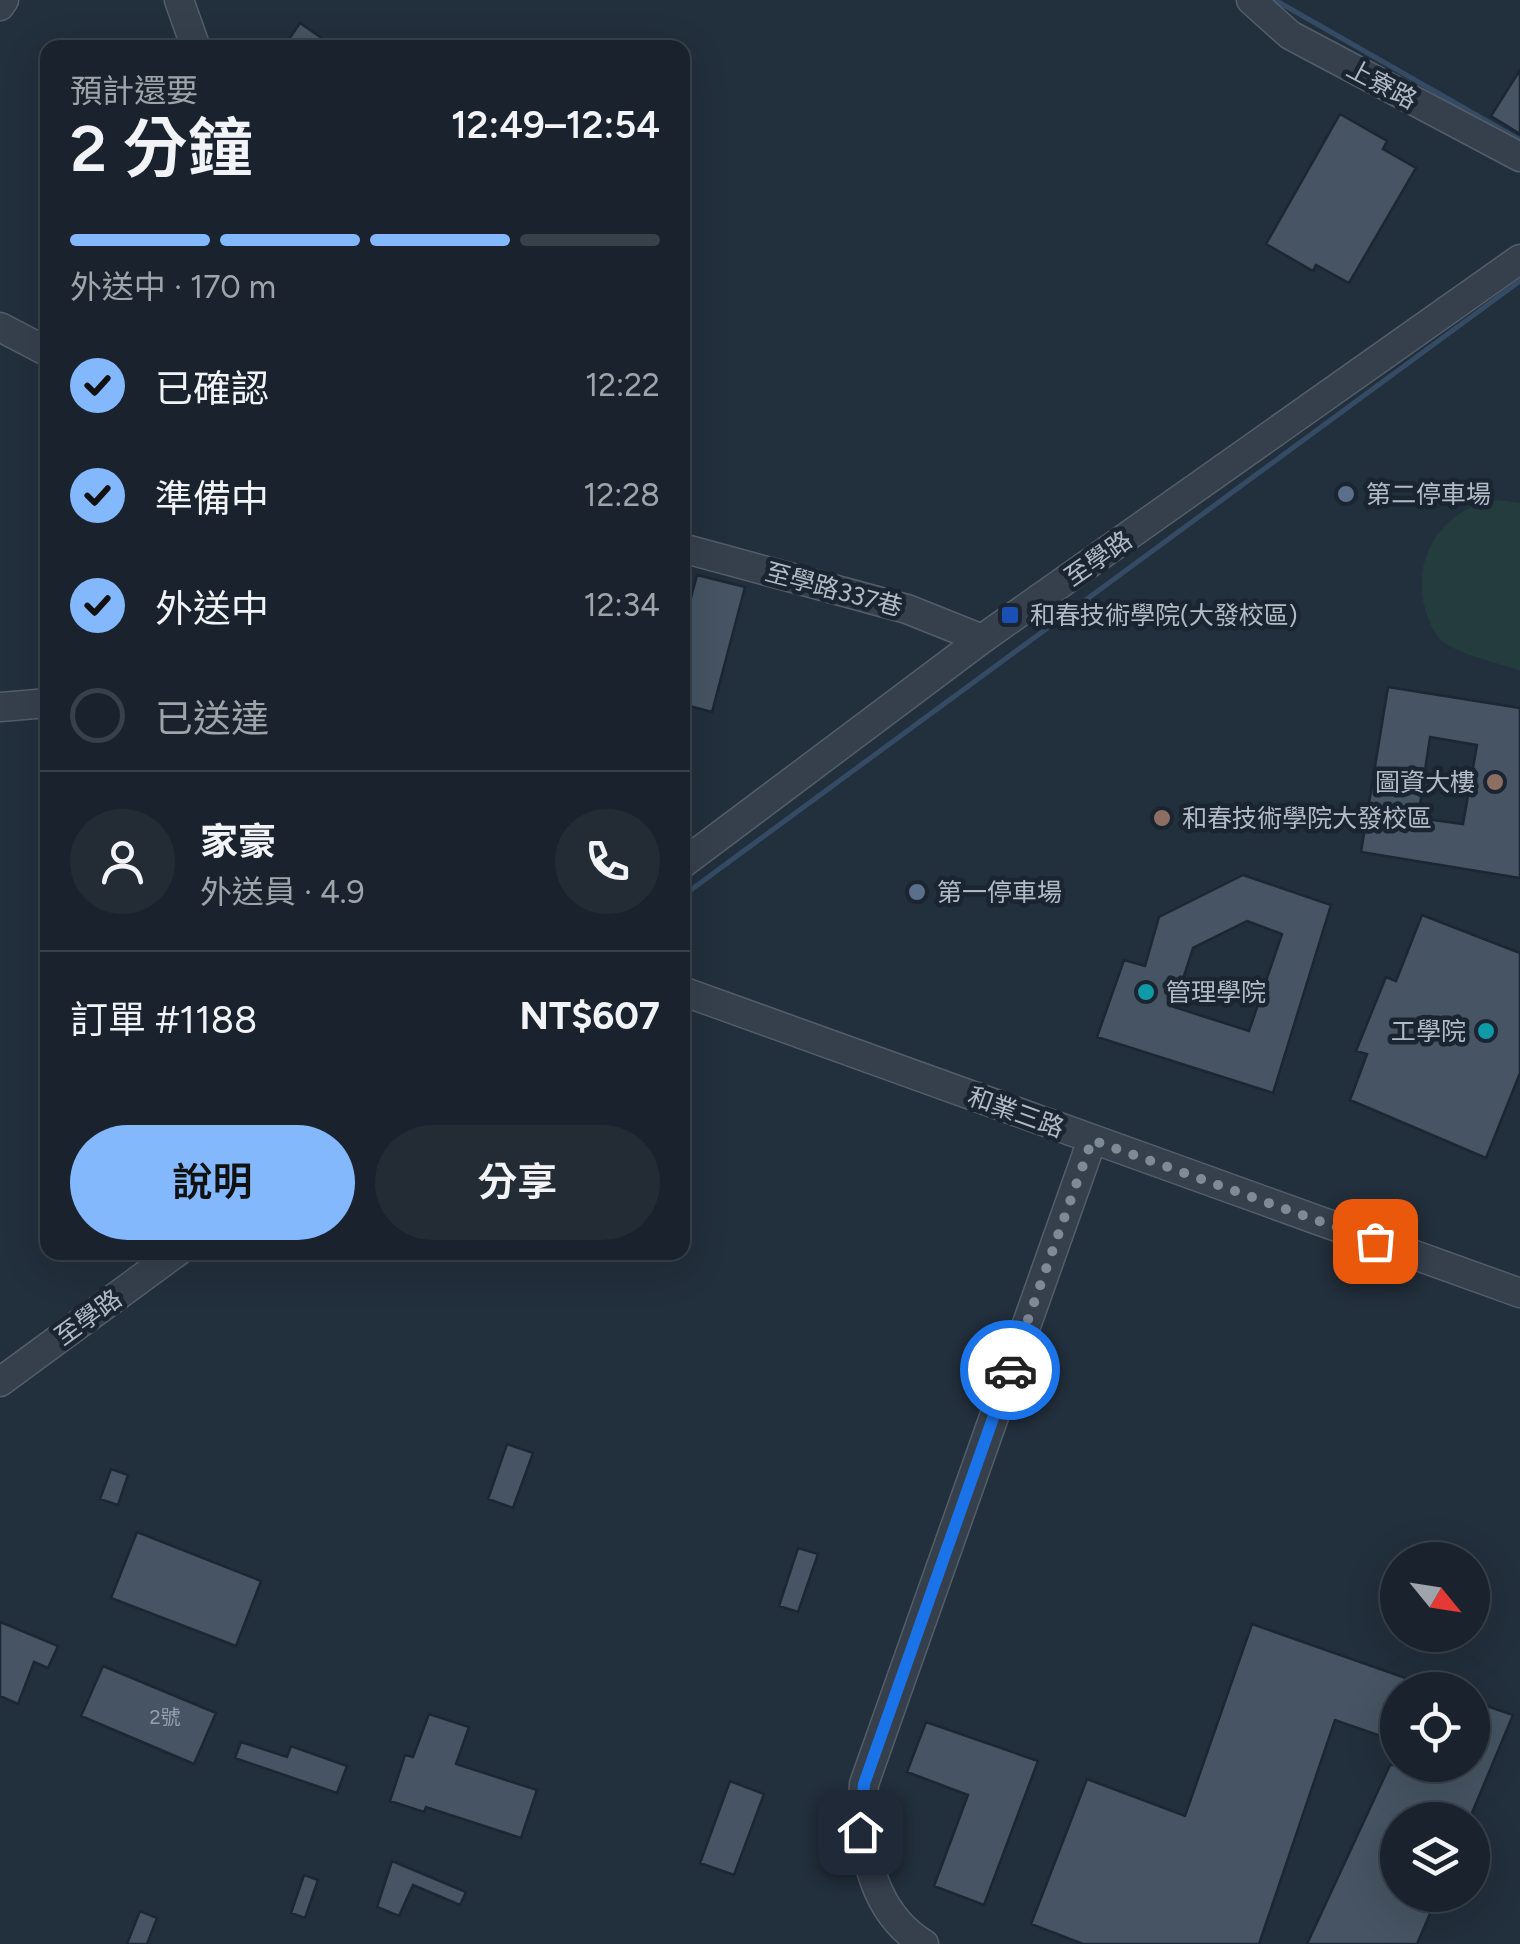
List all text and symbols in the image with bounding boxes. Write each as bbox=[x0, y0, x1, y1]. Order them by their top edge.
street label: 上寮路 bbox=[1342, 53, 1422, 115]
text: 預計還要 bbox=[70, 72, 198, 110]
text: 12:49–12:54 bbox=[451, 102, 660, 148]
text: 2 分鐘 bbox=[70, 109, 253, 187]
text: 外送中 · 170 m bbox=[70, 268, 276, 306]
icon: check bbox=[70, 358, 125, 413]
text: 已確認 bbox=[155, 366, 269, 412]
text: 12:22 bbox=[585, 366, 660, 404]
icon: check bbox=[70, 468, 125, 523]
text: 準備中 bbox=[155, 476, 269, 522]
text: 12:28 bbox=[583, 476, 660, 514]
place label: 第二停車場 bbox=[1366, 479, 1491, 509]
marker: 第二停車場 bbox=[1335, 483, 1357, 505]
street label: 至學路 bbox=[1059, 524, 1137, 592]
street label: 至學路337巷 bbox=[762, 556, 906, 622]
icon: check bbox=[70, 578, 125, 633]
text: 外送中 bbox=[155, 586, 269, 632]
text: 12:34 bbox=[584, 586, 660, 624]
place label: 和春技術學院(大發校區) bbox=[1030, 600, 1298, 630]
marker: 和春技術學院(大發校區) bbox=[999, 604, 1021, 626]
text: 已送達 bbox=[155, 696, 269, 742]
place label: 圖資大樓 bbox=[1375, 767, 1475, 797]
marker: 圖資大樓 bbox=[1484, 771, 1506, 793]
place label: 和春技術學院大發校區 bbox=[1182, 803, 1432, 833]
marker: 和春技術學院大發校區 bbox=[1151, 807, 1173, 829]
button: person bbox=[70, 809, 175, 914]
button: phone bbox=[555, 809, 660, 914]
text: 家豪 bbox=[200, 819, 276, 865]
text: 外送員 · 4.9 bbox=[200, 873, 365, 911]
place label: 第一停車場 bbox=[937, 877, 1062, 907]
marker: 第一停車場 bbox=[906, 881, 928, 903]
place label: 管理學院 bbox=[1166, 977, 1266, 1007]
marker: 管理學院 bbox=[1135, 981, 1157, 1003]
text: NT$607 bbox=[520, 993, 660, 1039]
text: 訂單 #1188 bbox=[70, 997, 257, 1043]
place label: 工學院 bbox=[1391, 1016, 1466, 1046]
marker: 工學院 bbox=[1475, 1020, 1497, 1042]
street label: 和業三路 bbox=[964, 1081, 1068, 1143]
button: 說明 bbox=[70, 1125, 355, 1240]
button: 分享 bbox=[375, 1125, 660, 1240]
pin bbox=[1333, 1199, 1418, 1284]
icon: bag bbox=[1348, 1214, 1403, 1269]
street label: 至學路 bbox=[49, 1283, 127, 1351]
courier bbox=[960, 1320, 1060, 1420]
icon: car bbox=[983, 1343, 1038, 1398]
north arrow bbox=[1380, 1542, 1490, 1652]
map controls bbox=[1380, 1542, 1490, 1912]
button: locate bbox=[1380, 1672, 1490, 1782]
house number: 2號 bbox=[149, 1705, 181, 1729]
pin bbox=[818, 1790, 903, 1875]
button: layers bbox=[1380, 1802, 1490, 1912]
icon: home bbox=[833, 1805, 888, 1860]

